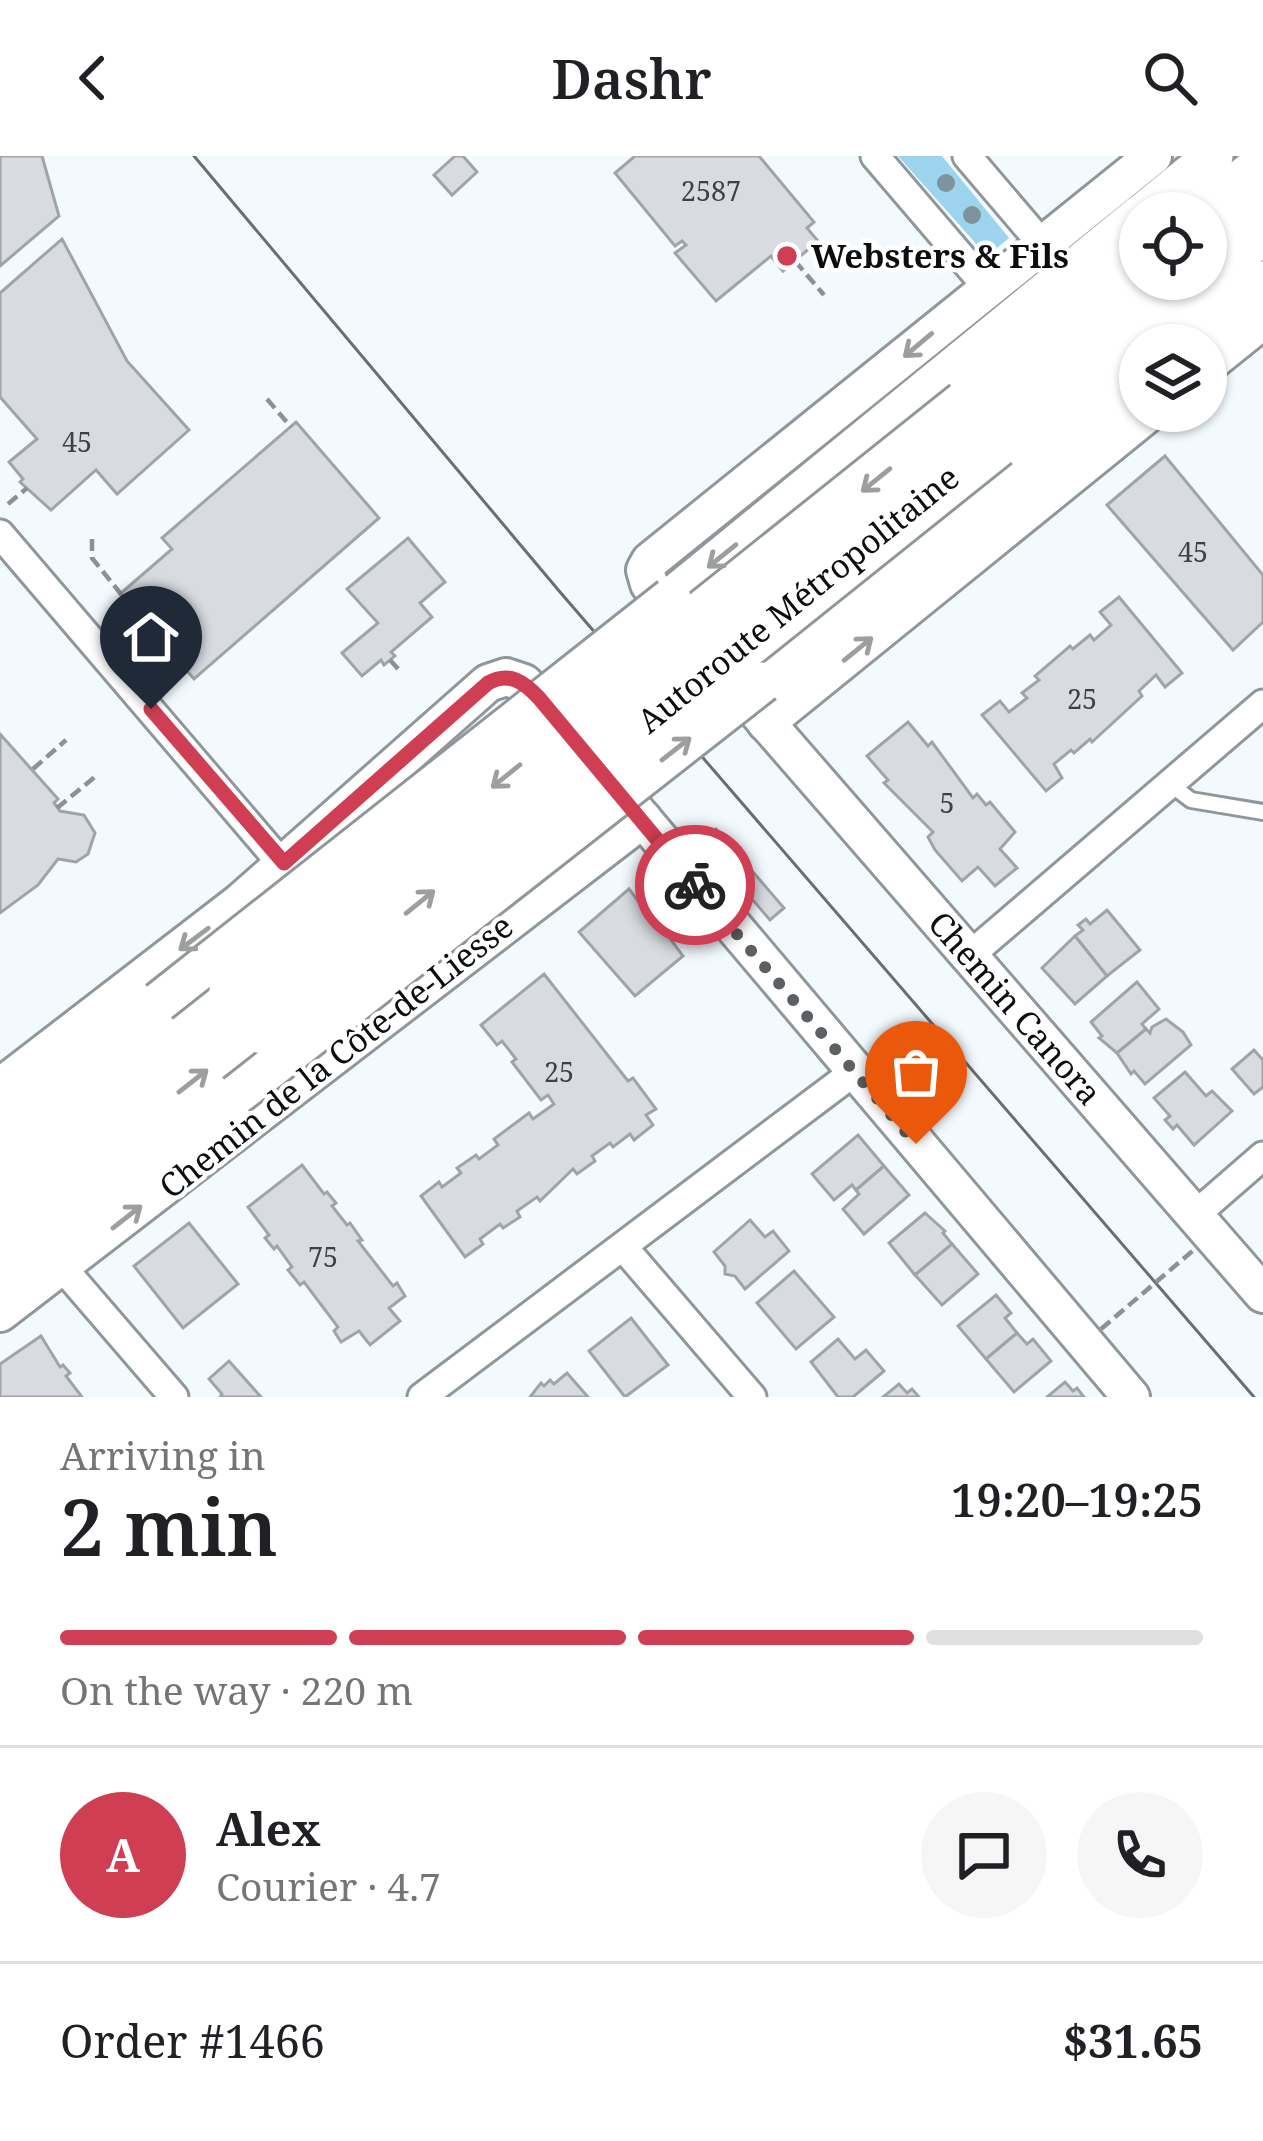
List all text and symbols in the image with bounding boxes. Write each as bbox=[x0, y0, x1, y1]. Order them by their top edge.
text: Dashr bbox=[551, 41, 712, 115]
icon: back bbox=[60, 45, 126, 111]
icon: search bbox=[1137, 45, 1203, 111]
house number: 2587 bbox=[681, 172, 741, 209]
map controls bbox=[1119, 192, 1227, 432]
button: locate bbox=[1119, 192, 1227, 300]
place label: Websters & Fils bbox=[811, 233, 1069, 278]
marker: Websters & Fils bbox=[774, 243, 800, 269]
button: layers bbox=[1119, 324, 1227, 432]
one-way arrow bbox=[903, 331, 935, 357]
house number: 45 bbox=[62, 423, 92, 460]
street label: Autoroute Métropolitaine bbox=[627, 455, 968, 743]
one-way arrow bbox=[860, 466, 892, 493]
house number: 45 bbox=[1178, 533, 1208, 570]
one-way arrow bbox=[706, 543, 738, 569]
pin bbox=[100, 586, 202, 709]
icon: home bbox=[118, 604, 184, 670]
one-way arrow bbox=[841, 637, 873, 663]
house number: 25 bbox=[1067, 680, 1097, 717]
one-way arrow bbox=[659, 737, 691, 763]
one-way arrow bbox=[490, 762, 522, 789]
house number: 5 bbox=[939, 784, 955, 821]
courier bbox=[635, 825, 755, 945]
icon: bike bbox=[662, 852, 728, 918]
one-way arrow bbox=[403, 889, 435, 916]
street label: Chemin Canora bbox=[919, 901, 1112, 1114]
street label: Chemin de la Côte-de-Liesse bbox=[149, 903, 522, 1208]
one-way arrow bbox=[179, 925, 211, 951]
pin bbox=[865, 1021, 967, 1144]
icon: bag bbox=[883, 1039, 949, 1105]
house number: 25 bbox=[544, 1053, 574, 1090]
one-way arrow bbox=[176, 1069, 208, 1095]
one-way arrow bbox=[110, 1204, 142, 1231]
house number: 75 bbox=[308, 1238, 338, 1275]
text: Arriving in bbox=[60, 1428, 266, 1481]
text: 19:20–19:25 bbox=[951, 1469, 1203, 1530]
text: 2 min bbox=[60, 1473, 278, 1579]
text: On the way · 220 m bbox=[60, 1663, 413, 1716]
button: chat bbox=[921, 1792, 1047, 1918]
button: phone bbox=[1077, 1792, 1203, 1918]
text: Alex bbox=[216, 1798, 321, 1859]
text: A bbox=[106, 1824, 140, 1885]
text: Courier · 4.7 bbox=[216, 1859, 441, 1912]
text: Order #1466 bbox=[60, 2010, 325, 2071]
text: $31.65 bbox=[1063, 2010, 1203, 2071]

